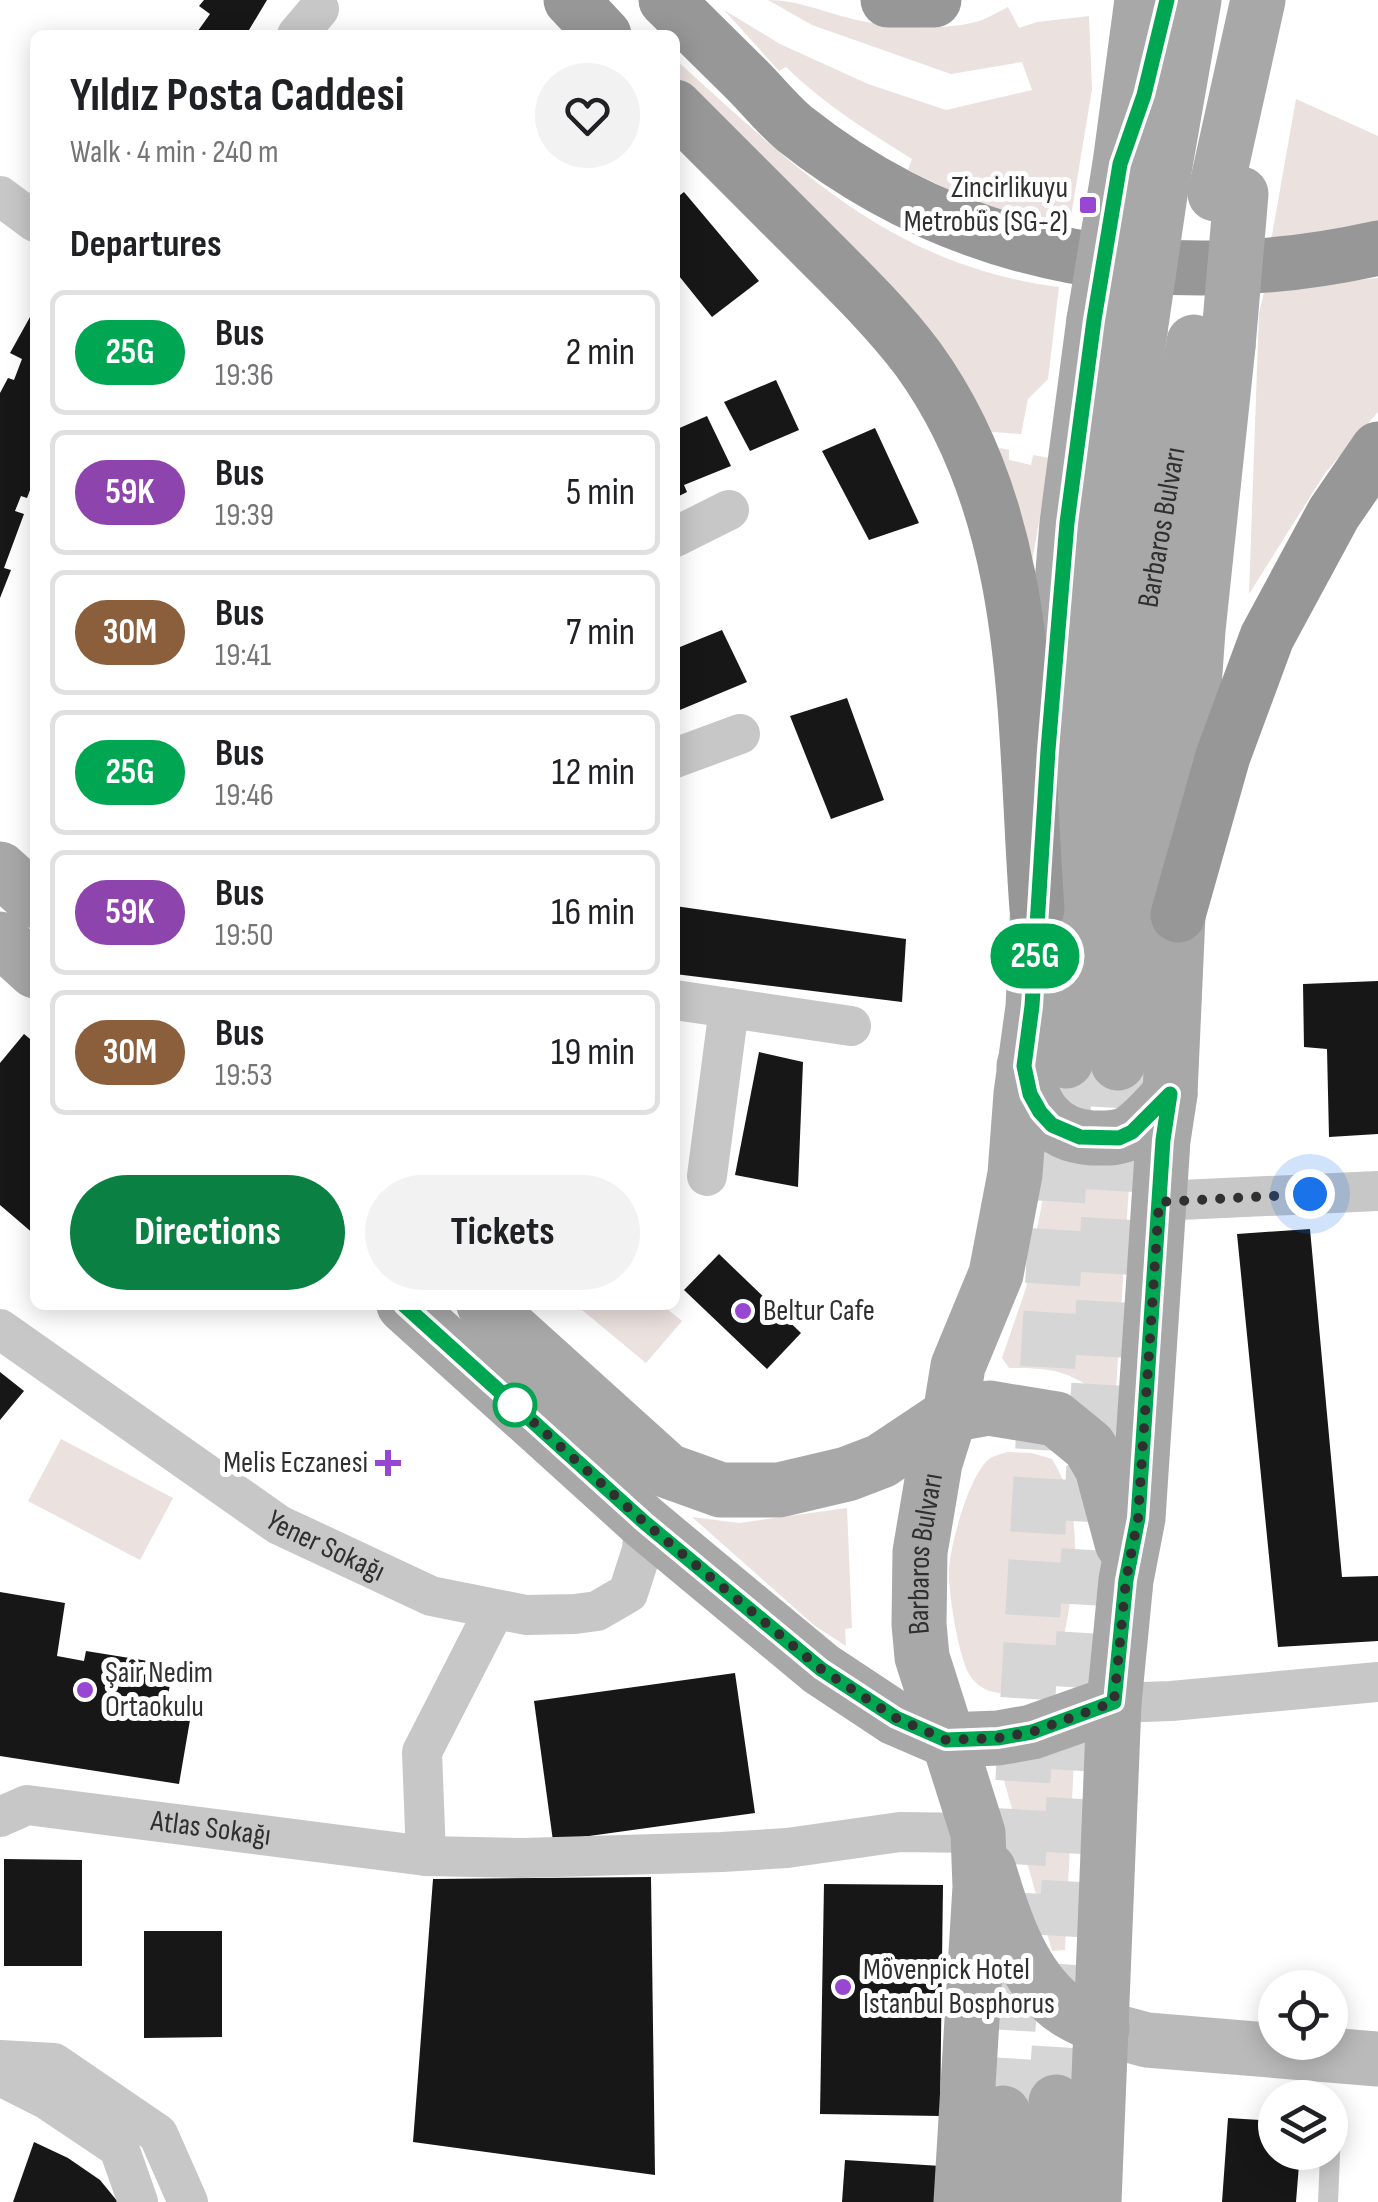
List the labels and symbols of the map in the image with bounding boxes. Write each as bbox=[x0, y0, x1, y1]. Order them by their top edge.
place label: Zincirlikuyu Metrobüs (SG-2) bbox=[904, 170, 1068, 240]
marker: Zincirlikuyu Metrobüs (SG-2) bbox=[1077, 194, 1099, 216]
street label: Barbaros Bulvarı bbox=[1131, 444, 1194, 610]
line badge: 25G bbox=[978, 924, 1092, 988]
your location bbox=[1285, 1169, 1335, 1219]
place label: Beltur Cafe bbox=[763, 1293, 875, 1329]
marker: Beltur Cafe bbox=[732, 1300, 754, 1322]
unlabelled marker bbox=[494, 1384, 536, 1426]
place label: Melis Eczanesi bbox=[223, 1445, 368, 1481]
marker: Melis Eczanesi bbox=[377, 1452, 399, 1474]
street label: Barbaros Bulvarı bbox=[901, 1470, 951, 1636]
street label: Yener Sokağı bbox=[258, 1503, 391, 1590]
place label: Şair Nedim Ortaokulu bbox=[105, 1655, 213, 1725]
marker: Şair Nedim Ortaokulu bbox=[74, 1679, 96, 1701]
street label: Atlas Sokağı bbox=[148, 1803, 273, 1854]
place label: Mövenpick Hotel Istanbul Bosphorus bbox=[863, 1952, 1055, 2022]
marker: Mövenpick Hotel Istanbul Bosphorus bbox=[832, 1976, 854, 1998]

